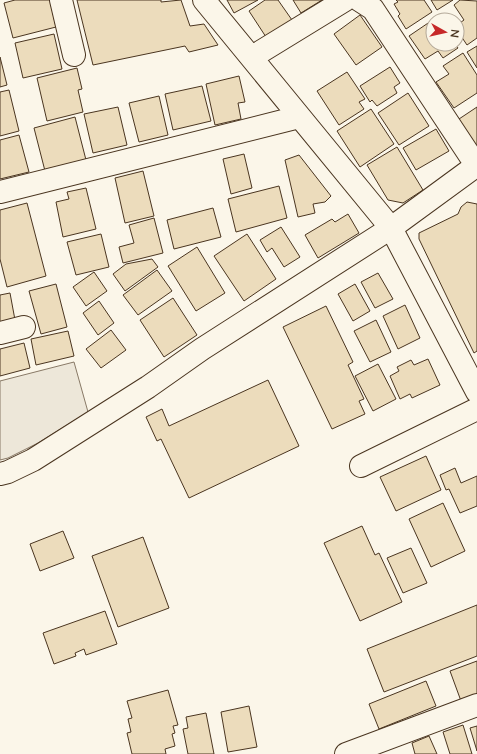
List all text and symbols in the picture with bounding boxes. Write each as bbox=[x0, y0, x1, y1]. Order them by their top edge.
north arrow bbox=[425, 12, 465, 52]
text: N bbox=[448, 28, 462, 39]

